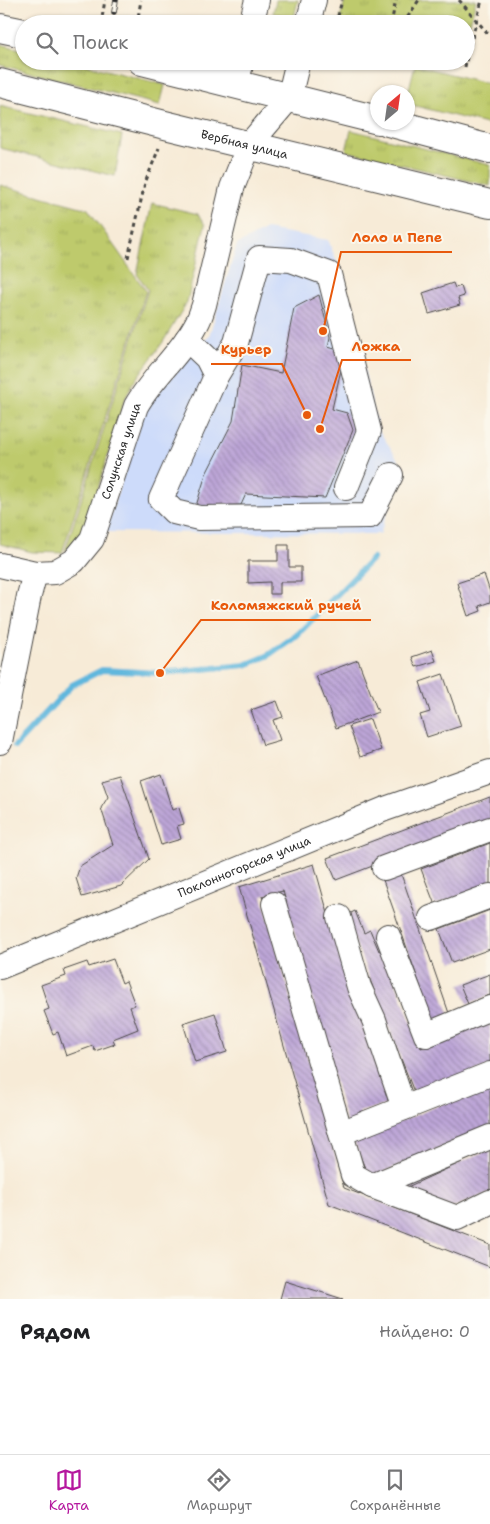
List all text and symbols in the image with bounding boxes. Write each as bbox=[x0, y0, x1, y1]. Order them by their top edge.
search box bbox=[15, 15, 475, 70]
icon: search bbox=[33, 29, 61, 57]
text: Поиск bbox=[73, 30, 128, 55]
north arrow bbox=[370, 85, 415, 130]
street label: Вербная улица bbox=[199, 126, 290, 163]
callout: Лоло и Пепе bbox=[341, 223, 452, 252]
text: Лоло и Пепе bbox=[352, 228, 442, 246]
callout: Ложка bbox=[342, 331, 411, 360]
callout: Курьер bbox=[211, 335, 282, 364]
text: Ложка bbox=[352, 337, 401, 355]
text: Курьер bbox=[221, 340, 271, 358]
street label: Солунская улица bbox=[98, 400, 145, 501]
callout: Коломяжский ручей bbox=[201, 591, 371, 620]
text: Коломяжский ручей bbox=[211, 596, 362, 614]
street label: Поклонногорская улица bbox=[175, 832, 313, 901]
text: Рядом bbox=[20, 1318, 90, 1346]
text: Найдено: 0 bbox=[379, 1321, 470, 1342]
tab: Карта bbox=[49, 1466, 89, 1514]
tab: Маршрут bbox=[187, 1466, 252, 1514]
tab: Сохранённые bbox=[350, 1466, 441, 1514]

